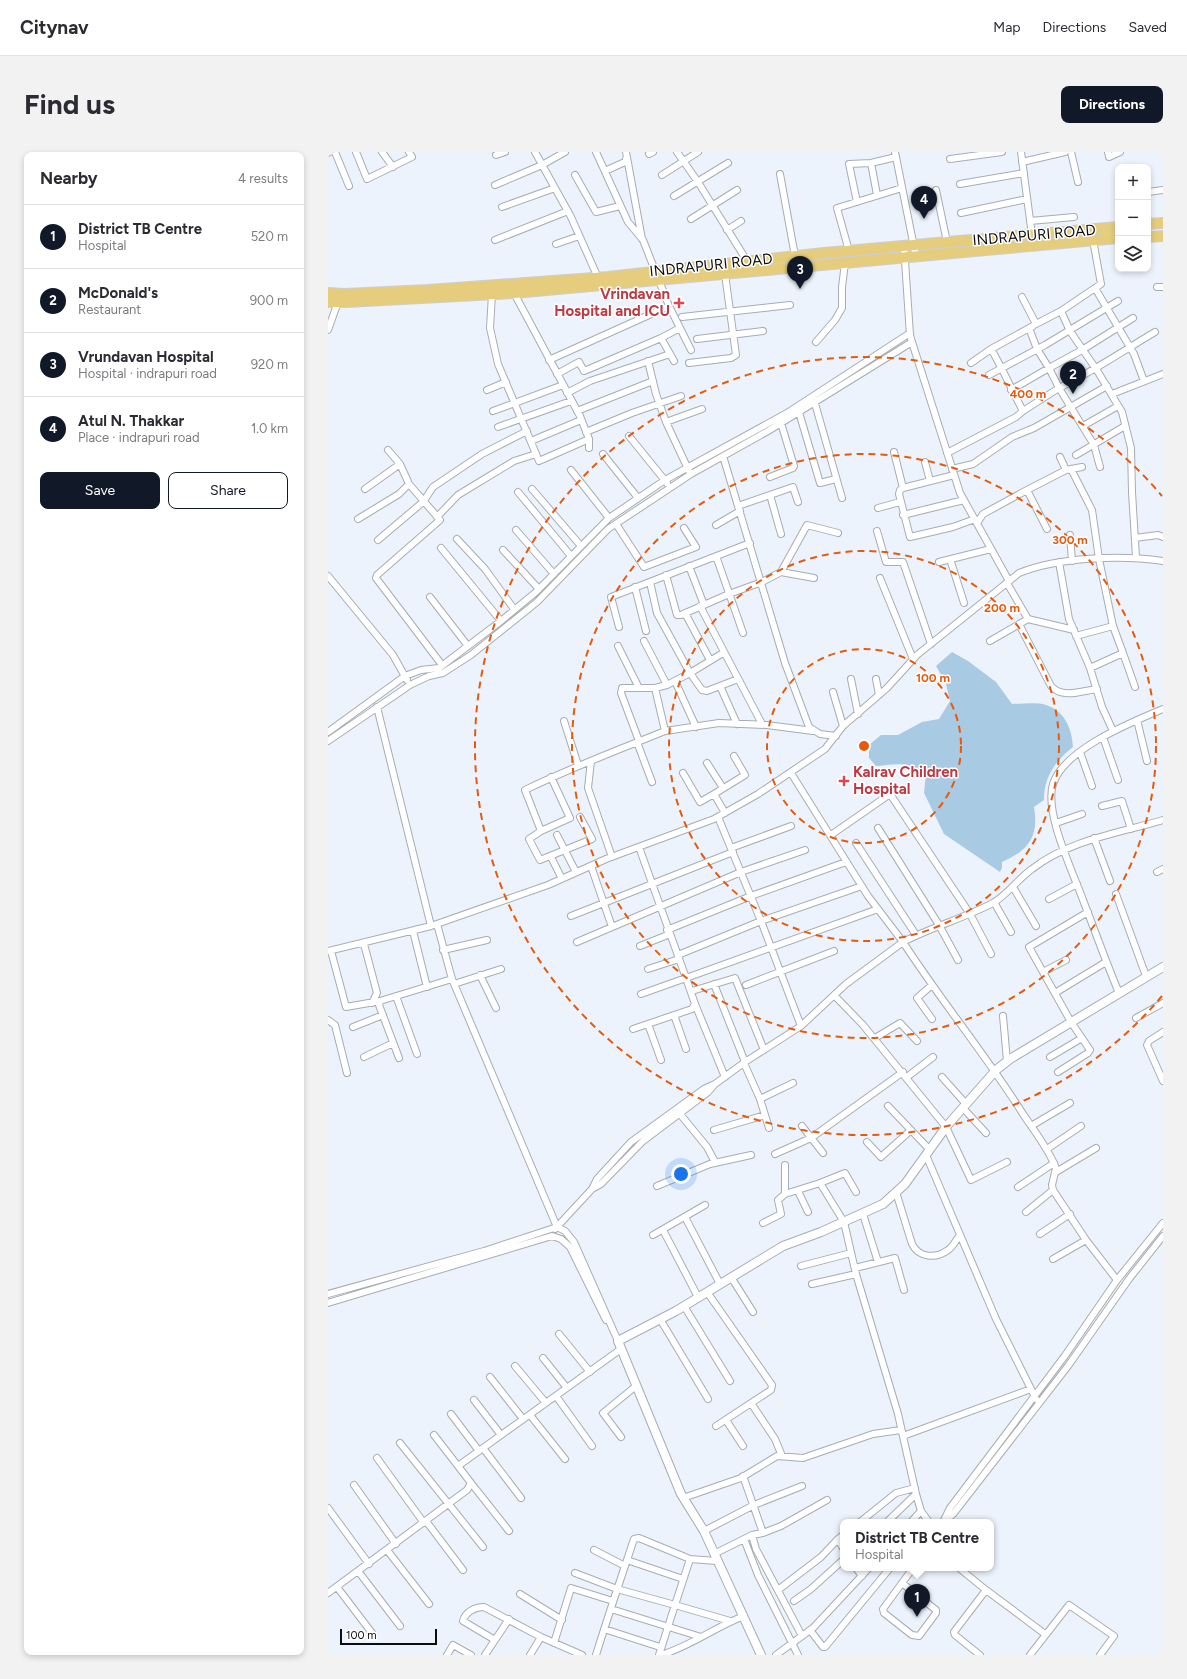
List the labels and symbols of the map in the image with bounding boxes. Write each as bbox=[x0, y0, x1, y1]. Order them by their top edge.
pin: 4 bbox=[911, 186, 937, 219]
street label: INDRAPURI ROAD bbox=[972, 221, 1096, 249]
street label: INDRAPURI ROAD bbox=[649, 250, 773, 280]
pin: 3 bbox=[787, 256, 813, 289]
place label: Vrindavan Hospital and ICU bbox=[554, 285, 670, 320]
marker: Vrindavan Hospital and ICU bbox=[673, 297, 685, 309]
pin: 2 bbox=[1060, 361, 1086, 394]
text: 400 m bbox=[1010, 387, 1046, 401]
text: 300 m bbox=[1052, 533, 1088, 547]
text: 200 m bbox=[984, 601, 1020, 615]
text: 100 m bbox=[916, 671, 950, 685]
centre of rings bbox=[857, 739, 871, 753]
place label: Kalrav Children Hospital bbox=[853, 763, 958, 798]
marker: Kalrav Children Hospital bbox=[838, 775, 850, 787]
your location bbox=[671, 1164, 691, 1184]
pin: 1 bbox=[904, 1584, 930, 1617]
scale bar bbox=[340, 1627, 437, 1646]

